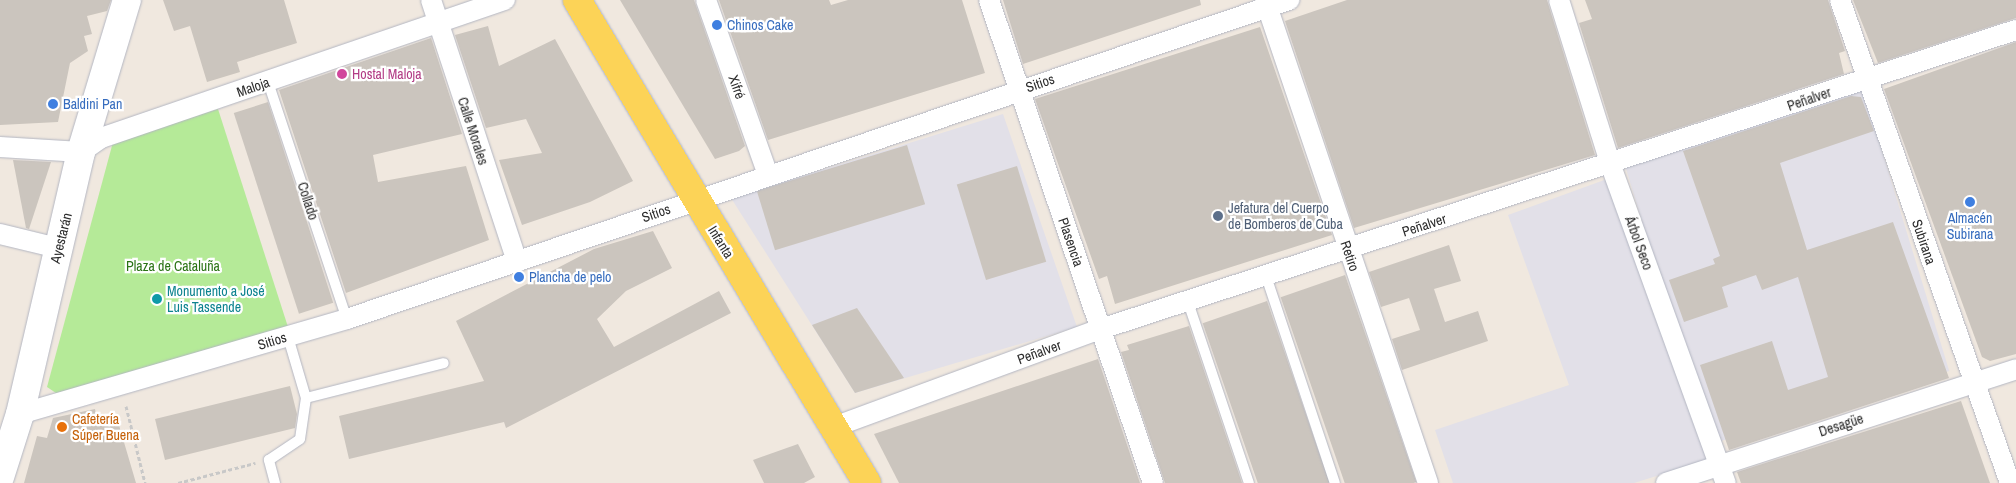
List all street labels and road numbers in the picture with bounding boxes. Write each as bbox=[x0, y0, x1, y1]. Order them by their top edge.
street label: Sitios bbox=[1023, 70, 1057, 96]
street label: Xifré bbox=[725, 73, 749, 101]
street label: Maloja bbox=[234, 74, 272, 100]
street label: Peñalver bbox=[1785, 84, 1833, 114]
street label: Calle Morales bbox=[454, 95, 492, 167]
street label: Collado bbox=[294, 180, 322, 222]
street label: Sitios bbox=[639, 200, 673, 226]
street label: Peñalver bbox=[1400, 210, 1448, 240]
street label: Ayestarán bbox=[47, 211, 75, 265]
street label: Árbol Seco bbox=[1622, 214, 1656, 272]
street label: Plasencia bbox=[1055, 215, 1087, 269]
street label: Subirana bbox=[1908, 217, 1940, 267]
street label: Infanta bbox=[705, 223, 737, 261]
street label: Retiro bbox=[1337, 238, 1363, 274]
street label: Sitios bbox=[256, 329, 288, 353]
street label: Peñalver bbox=[1015, 336, 1063, 368]
street label: Desagüe bbox=[1817, 410, 1865, 440]

